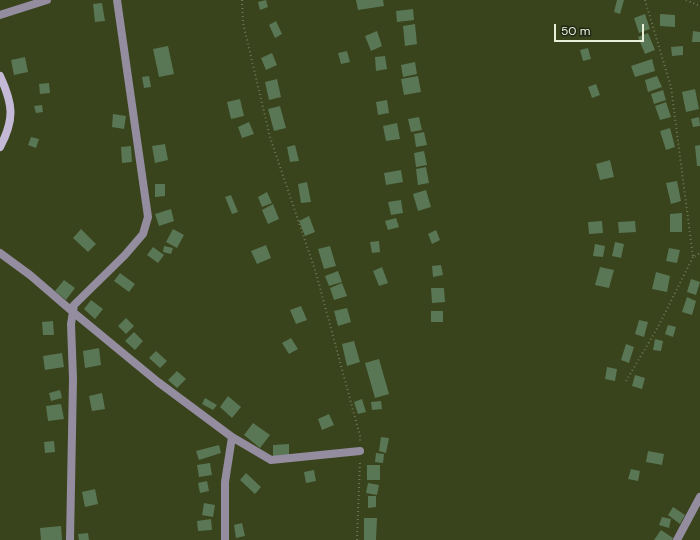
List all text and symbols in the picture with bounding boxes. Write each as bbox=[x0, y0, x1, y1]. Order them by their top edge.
scale bar bbox=[556, 16, 646, 42]
text: 50 m bbox=[561, 23, 590, 39]

